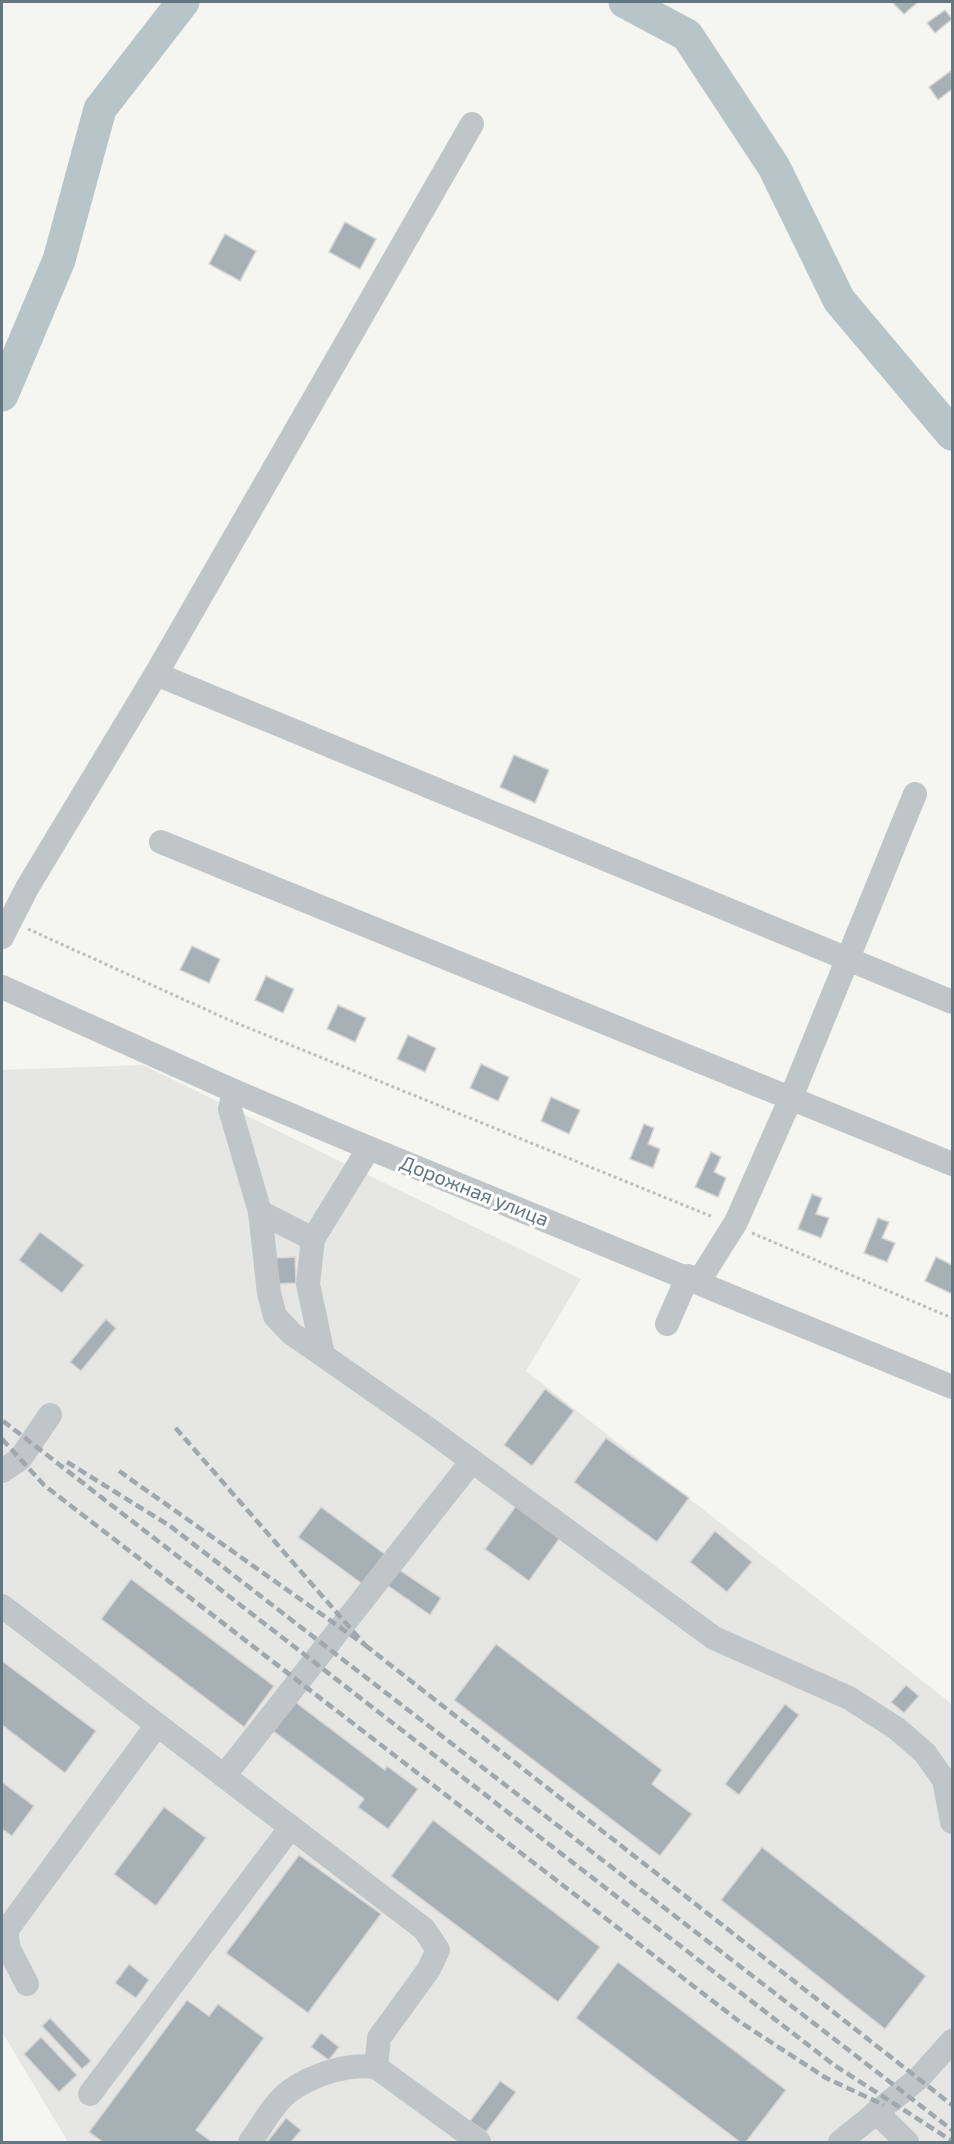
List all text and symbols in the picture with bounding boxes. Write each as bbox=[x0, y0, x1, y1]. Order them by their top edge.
street label: Дорожная улица bbox=[397, 1149, 553, 1232]

